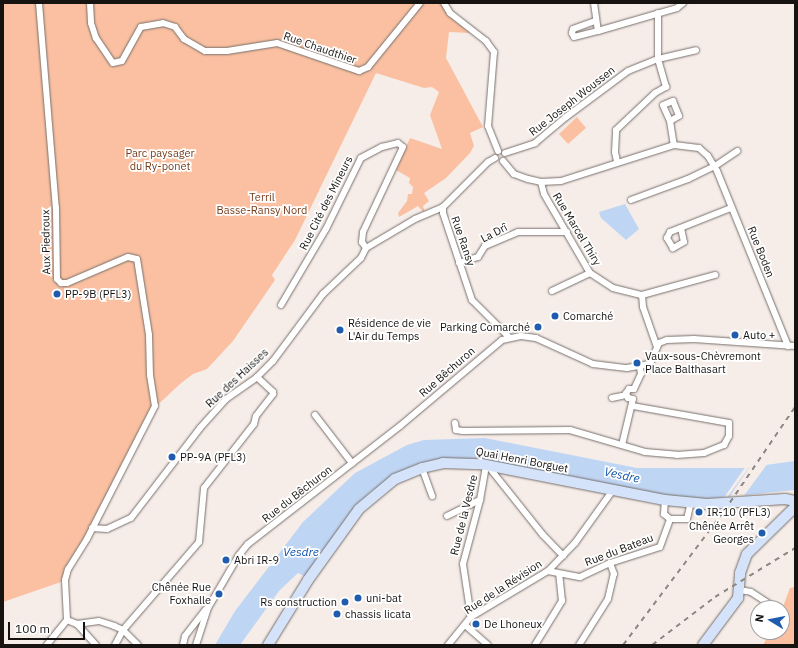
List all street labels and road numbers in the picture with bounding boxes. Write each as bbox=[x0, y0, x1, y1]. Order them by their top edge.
street label: Rue Chaudthier bbox=[282, 29, 358, 67]
street label: Rue Joseph Woussen bbox=[526, 63, 618, 139]
street label: Rue Cité des Mineurs bbox=[297, 154, 355, 252]
street label: Rue Marcel Thiry bbox=[550, 190, 604, 268]
street label: Aux Piedroux bbox=[39, 209, 53, 275]
street label: Rue Ransy bbox=[448, 214, 478, 268]
street label: La Drî bbox=[478, 221, 510, 245]
street label: Rue Boden bbox=[745, 225, 777, 279]
street label: Rue Bêchuron bbox=[416, 344, 478, 400]
street label: Rue des Haisses bbox=[203, 346, 271, 410]
street label: Quai Henri Borguet bbox=[475, 445, 569, 475]
street label: Rue du Bêchuron bbox=[260, 463, 334, 525]
street label: Rue de la Vesdre bbox=[448, 473, 480, 557]
street label: Rue du Bateau bbox=[583, 531, 655, 569]
street label: Rue de la Révision bbox=[462, 557, 544, 617]

